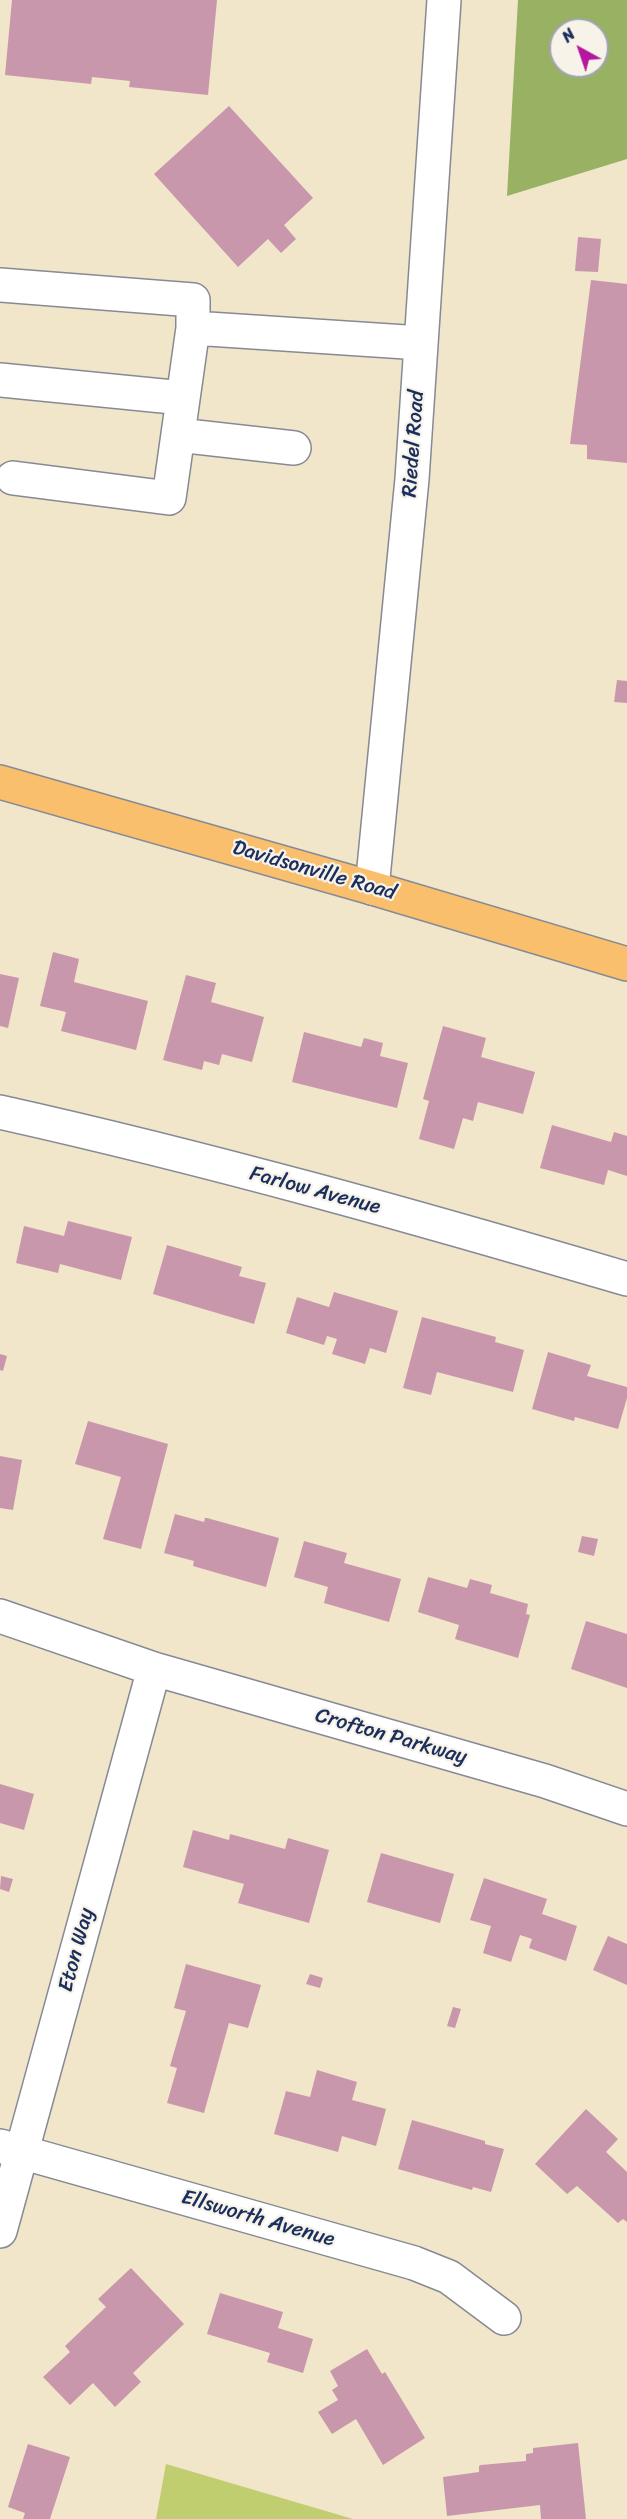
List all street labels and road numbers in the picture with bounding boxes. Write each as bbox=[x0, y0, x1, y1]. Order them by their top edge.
street label: Riedel Road bbox=[398, 390, 430, 498]
street label: Davidsonville Road bbox=[229, 836, 399, 906]
street label: Farlow Avenue bbox=[247, 1161, 383, 1221]
street label: Crofton Parkway bbox=[312, 1703, 470, 1771]
street label: Eton Way bbox=[54, 1905, 100, 1995]
street label: Ellsworth Avenue bbox=[179, 2185, 337, 2253]

